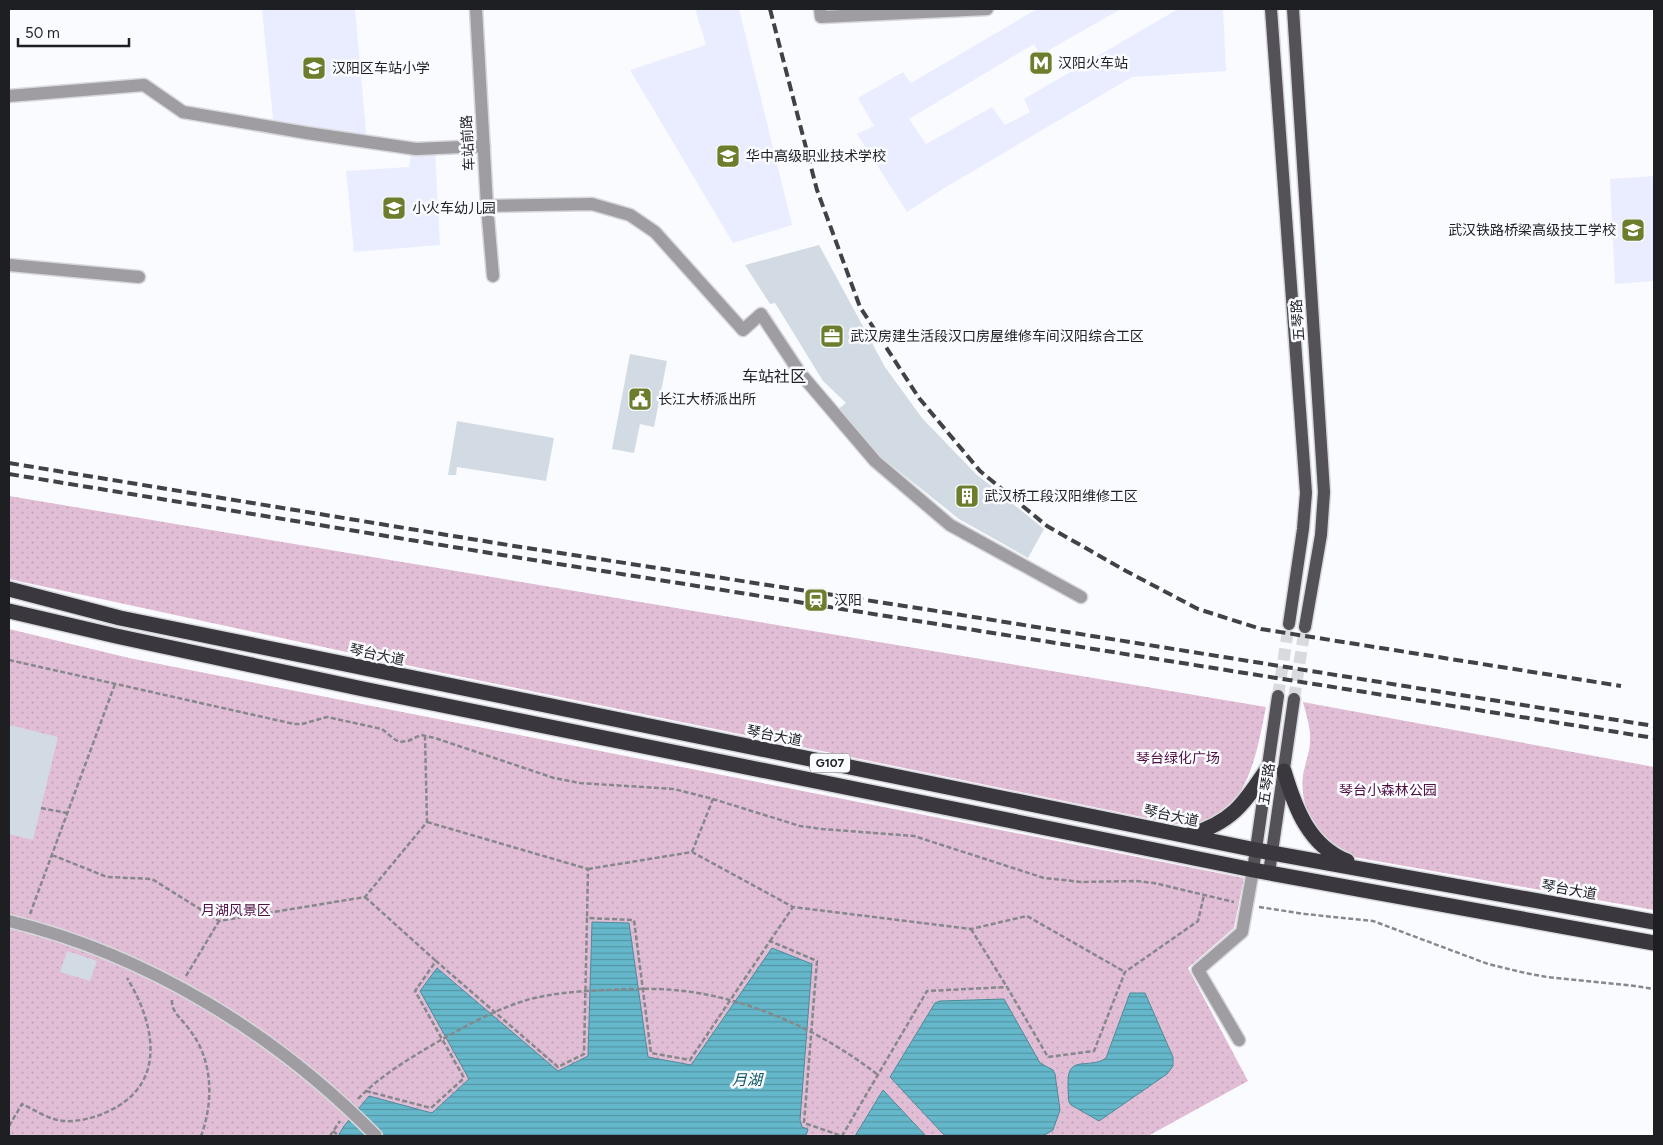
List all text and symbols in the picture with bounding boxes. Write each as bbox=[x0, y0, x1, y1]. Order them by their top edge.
scale bar bbox=[18, 15, 129, 47]
text: 50 m bbox=[25, 24, 60, 42]
metro station icon: 汉阳火车站 bbox=[1028, 50, 1054, 76]
school or university icon: 汉阳区车站小学 bbox=[301, 55, 327, 81]
place label: 汉阳火车站 bbox=[1058, 55, 1128, 72]
place label: 汉阳区车站小学 bbox=[332, 60, 430, 77]
street label: 车站前路 bbox=[458, 115, 478, 171]
school or university icon: 华中高级职业技术学校 bbox=[715, 143, 741, 169]
place label: 华中高级职业技术学校 bbox=[746, 148, 886, 165]
school or university icon: 小火车幼儿园 bbox=[381, 195, 407, 221]
place label: 小火车幼儿园 bbox=[412, 200, 496, 217]
school or university icon: 武汉铁路桥梁高级技工学校 bbox=[1620, 217, 1646, 243]
place label: 武汉铁路桥梁高级技工学校 bbox=[1448, 222, 1616, 239]
street label: 五琴路 bbox=[1288, 298, 1308, 342]
office icon: 武汉房建生活段汉口房屋维修车间汉阳综合工区 bbox=[819, 323, 845, 349]
place label: 武汉房建生活段汉口房屋维修车间汉阳综合工区 bbox=[850, 328, 1144, 345]
district label: 车站社区 bbox=[742, 367, 806, 386]
public building icon: 长江大桥派出所 bbox=[627, 386, 653, 412]
place label: 长江大桥派出所 bbox=[658, 391, 756, 408]
building icon: 武汉桥工段汉阳维修工区 bbox=[954, 483, 980, 509]
place label: 武汉桥工段汉阳维修工区 bbox=[984, 488, 1138, 505]
station icon: 汉阳 bbox=[803, 587, 829, 613]
place label: 汉阳 bbox=[834, 592, 862, 609]
street label: 琴台大道 bbox=[348, 641, 406, 669]
street label: 琴台大道 bbox=[745, 722, 803, 750]
park label: 琴台绿化广场 bbox=[1136, 750, 1220, 767]
road number: G107 bbox=[810, 754, 850, 772]
street label: 五琴路 bbox=[1256, 762, 1278, 806]
park label: 琴台小森林公园 bbox=[1339, 782, 1437, 799]
street label: 琴台大道 bbox=[1142, 802, 1200, 830]
street label: 琴台大道 bbox=[1540, 877, 1598, 903]
park label: 月湖风景区 bbox=[201, 902, 271, 919]
water label: 月湖 bbox=[732, 1071, 764, 1089]

